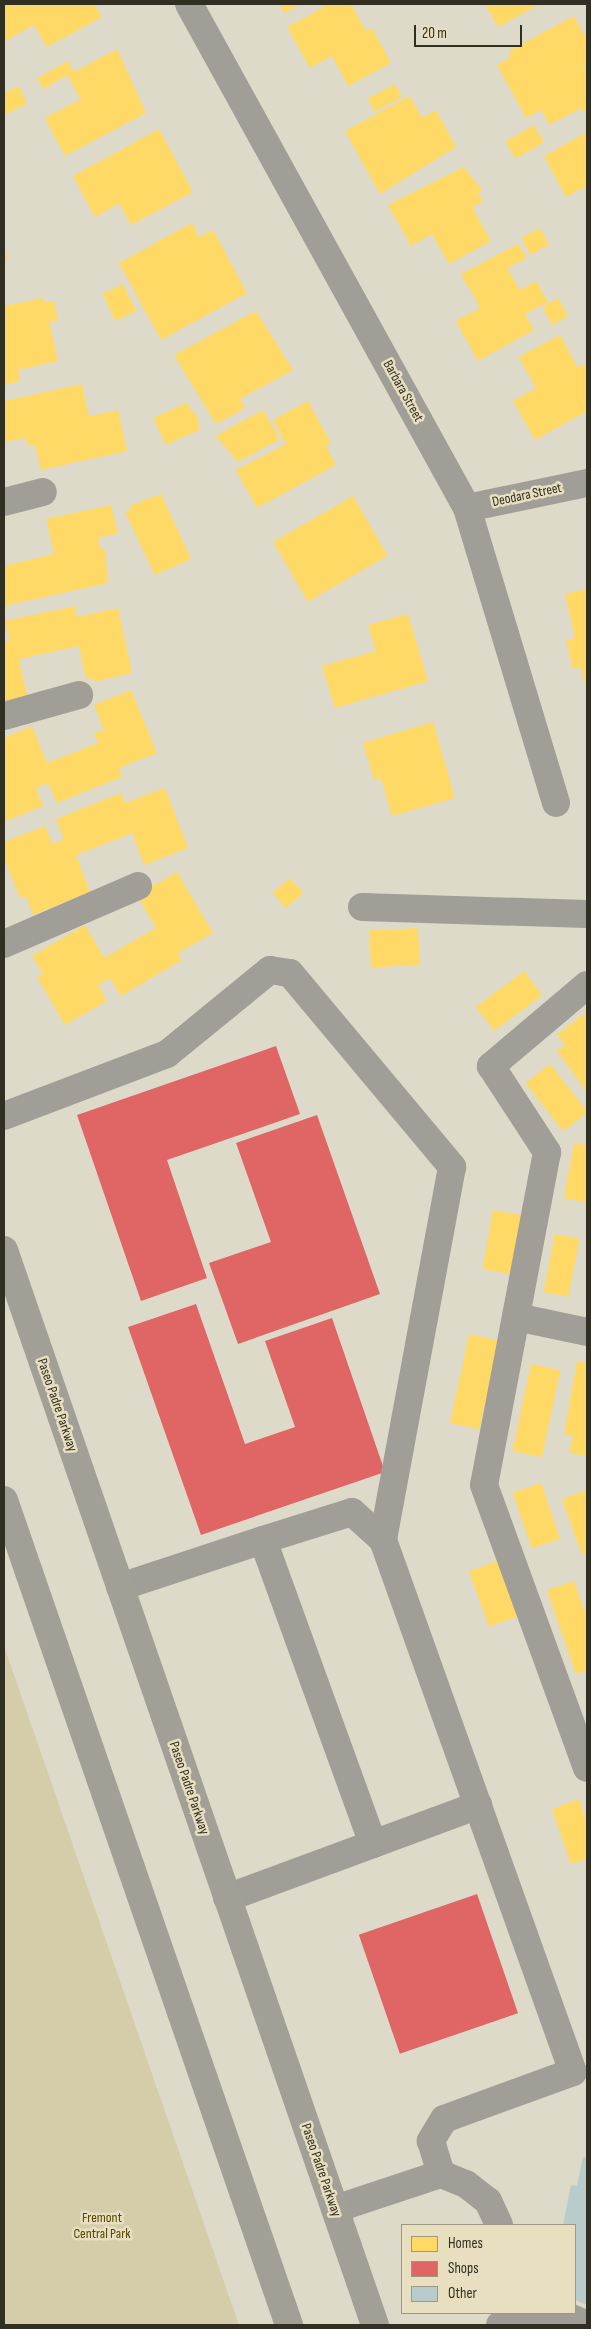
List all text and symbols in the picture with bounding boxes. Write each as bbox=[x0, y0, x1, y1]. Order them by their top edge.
scale bar bbox=[416, 15, 524, 47]
text: 20 m bbox=[422, 24, 447, 43]
street label: Barbara Street bbox=[379, 357, 427, 425]
street label: Deodara Street bbox=[491, 479, 563, 511]
street label: Paseo Padre Parkway bbox=[33, 1356, 81, 1454]
street label: Paseo Padre Parkway bbox=[165, 1739, 213, 1837]
street label: Paseo Padre Parkway bbox=[297, 2121, 345, 2219]
park label: Fremont Central Park bbox=[73, 2210, 131, 2242]
legend bbox=[401, 2224, 576, 2314]
text: Homes bbox=[448, 2234, 483, 2253]
text: Shops bbox=[448, 2259, 479, 2278]
text: Other bbox=[448, 2284, 477, 2303]

